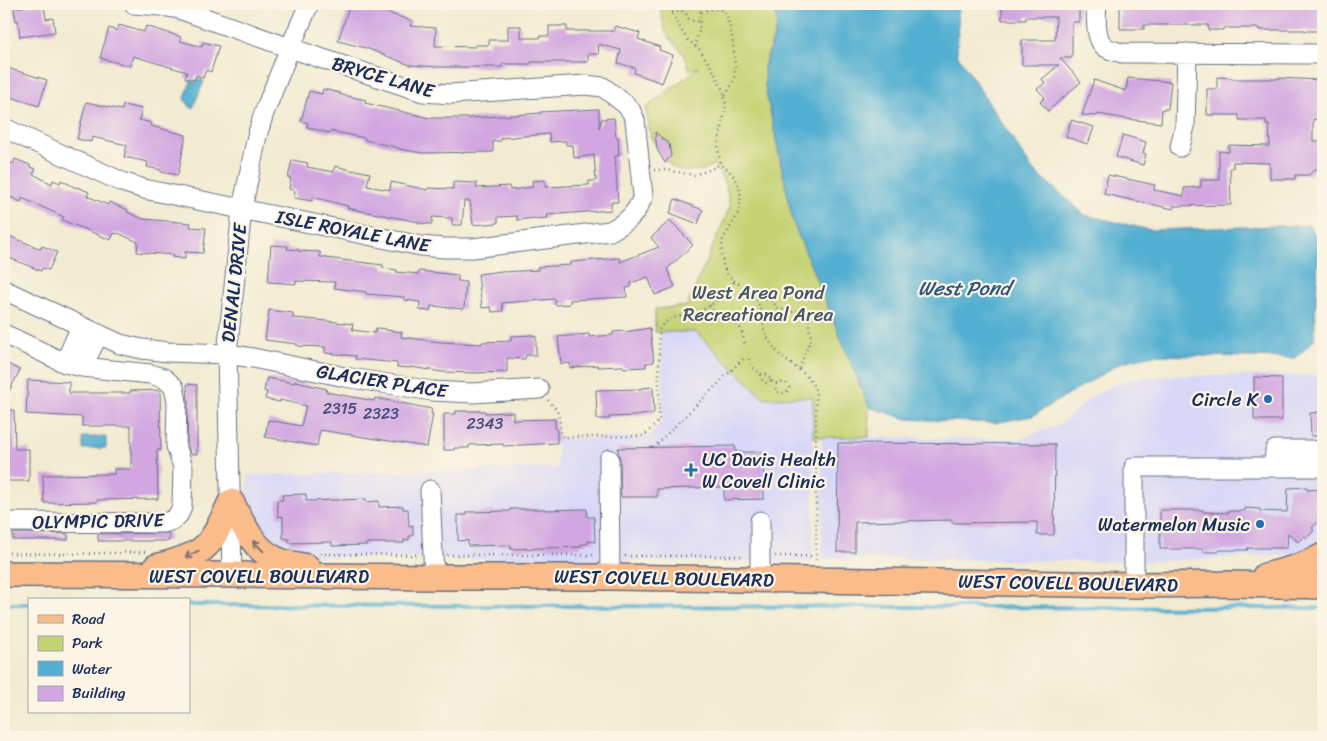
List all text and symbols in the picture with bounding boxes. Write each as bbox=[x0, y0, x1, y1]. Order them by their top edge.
street label: BRYCE LANE bbox=[328, 47, 439, 108]
street label: ISLE ROYALE LANE bbox=[272, 200, 434, 262]
street label: DENALI DRIVE bbox=[211, 220, 257, 344]
water label: West Pond bbox=[918, 271, 1016, 306]
park label: West Area Pond Recreational Area bbox=[683, 276, 834, 331]
street label: GLACIER PLACE bbox=[314, 354, 451, 408]
place label: Circle K bbox=[1192, 383, 1259, 416]
marker: Circle K bbox=[1262, 393, 1274, 405]
house number: 2315 bbox=[323, 394, 358, 423]
house number: 2323 bbox=[363, 399, 399, 428]
house number: 2343 bbox=[467, 409, 504, 438]
place label: UC Davis Health W Covell Clinic bbox=[702, 443, 836, 498]
marker: UC Davis Health W Covell Clinic bbox=[684, 463, 698, 477]
street label: OLYMPIC DRIVE bbox=[32, 503, 166, 539]
place label: Watermelon Music bbox=[1098, 508, 1251, 541]
marker: Watermelon Music bbox=[1254, 518, 1266, 530]
one-way arrow bbox=[252, 540, 264, 552]
one-way arrow bbox=[185, 550, 200, 559]
street label: WEST COVELL BOULEVARD bbox=[149, 560, 370, 593]
street label: WEST COVELL BOULEVARD bbox=[554, 560, 775, 596]
street label: WEST COVELL BOULEVARD bbox=[958, 565, 1179, 601]
legend bbox=[28, 598, 190, 714]
text: Road bbox=[72, 606, 105, 632]
text: Park bbox=[72, 630, 103, 656]
text: Water bbox=[72, 656, 112, 682]
text: Building bbox=[72, 680, 126, 706]

